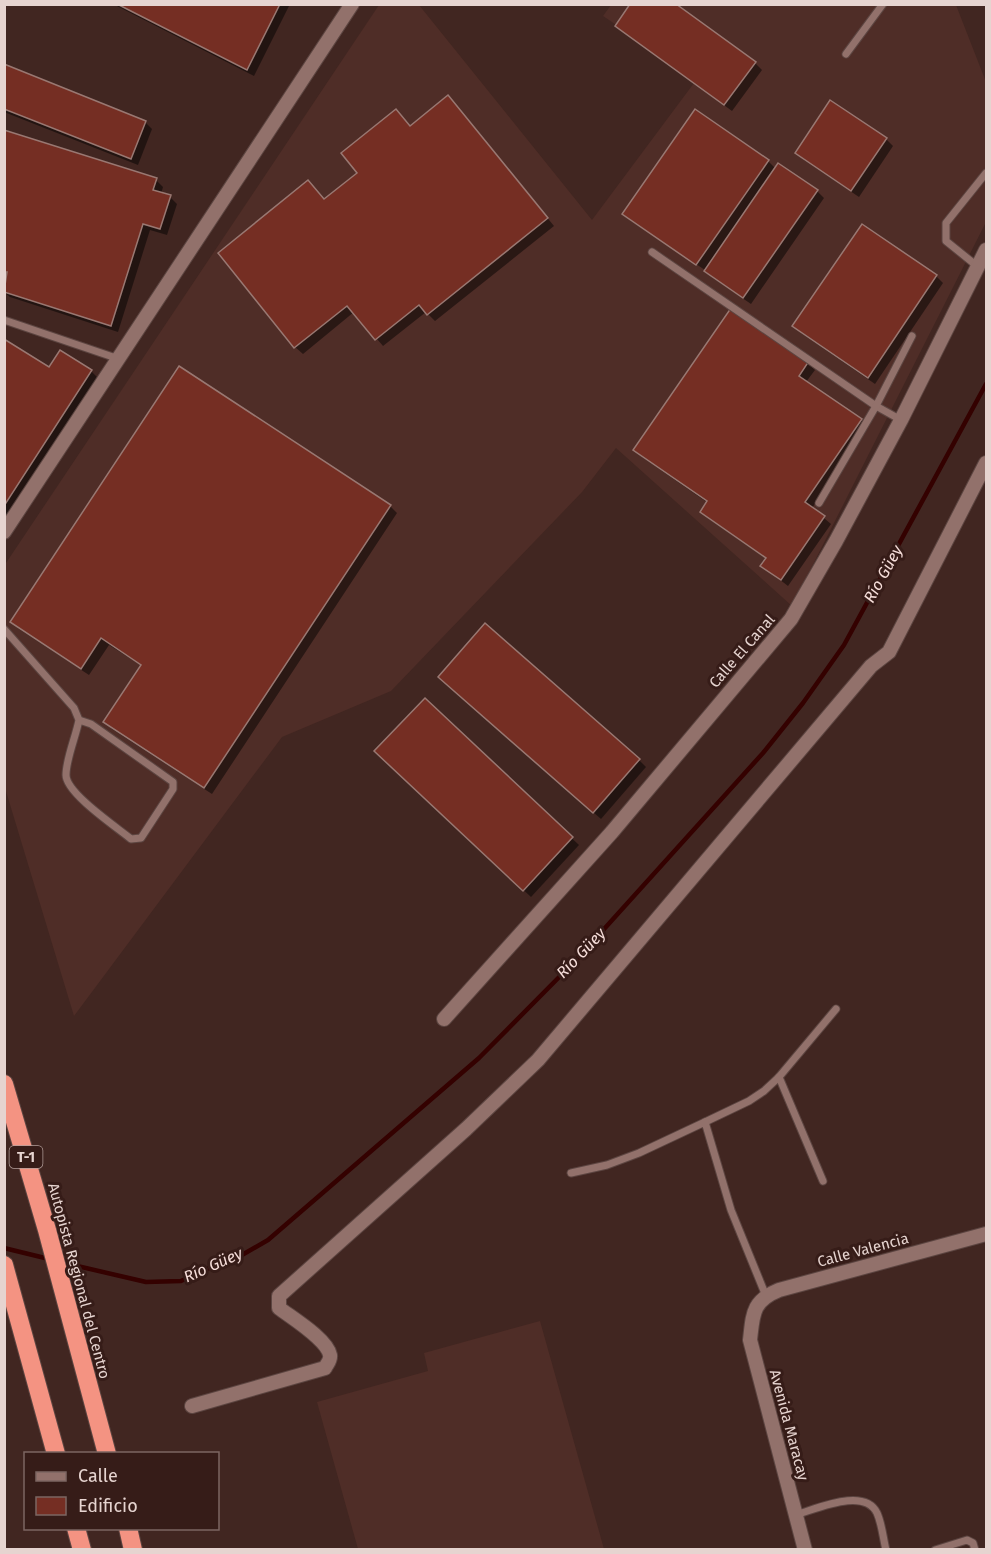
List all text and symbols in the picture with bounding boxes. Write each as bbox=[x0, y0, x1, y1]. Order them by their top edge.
water label: Río Güey bbox=[860, 541, 907, 606]
street label: Calle El Canal bbox=[705, 610, 779, 691]
water label: Río Güey bbox=[552, 923, 610, 982]
road number: T-1 bbox=[9, 1146, 42, 1168]
street label: Autopista Regional del Centro bbox=[44, 1181, 114, 1381]
street label: Calle Valencia bbox=[815, 1229, 911, 1271]
water label: Río Güey bbox=[181, 1243, 247, 1286]
street label: Avenida Maracay bbox=[766, 1368, 813, 1483]
legend bbox=[24, 1452, 219, 1530]
text: Calle bbox=[78, 1465, 118, 1487]
text: Edificio bbox=[78, 1495, 138, 1517]

